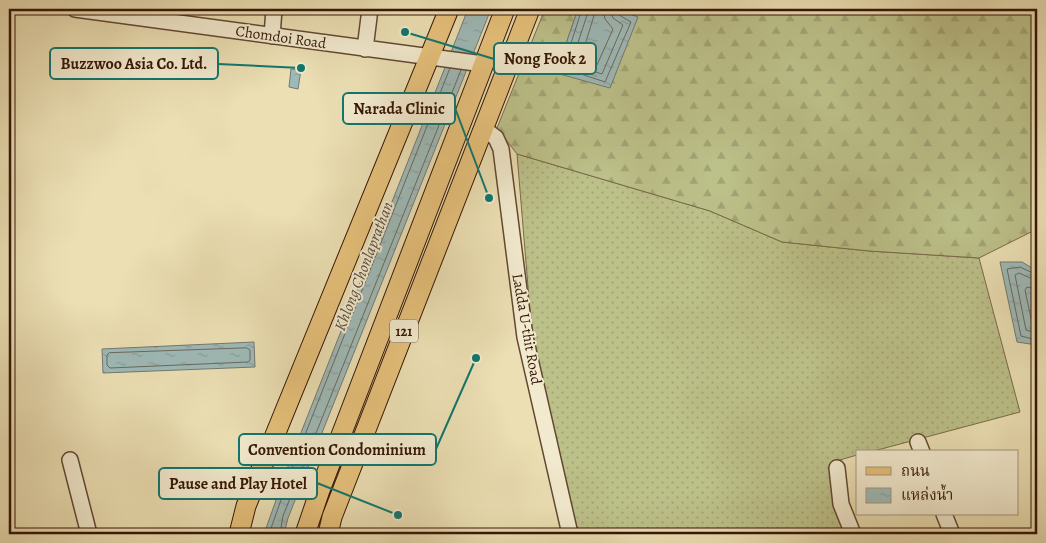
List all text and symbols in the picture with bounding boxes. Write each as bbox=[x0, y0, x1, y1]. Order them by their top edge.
street label: Chomdoi Road bbox=[234, 21, 329, 53]
callout: Nong Fook 2 bbox=[494, 43, 596, 74]
callout: Buzzwoo Asia Co. Ltd. bbox=[50, 48, 218, 79]
text: Nong Fook 2 bbox=[504, 48, 587, 70]
text: Buzzwoo Asia Co. Ltd. bbox=[60, 53, 208, 75]
callout: Narada Clinic bbox=[343, 93, 455, 124]
text: Narada Clinic bbox=[353, 98, 445, 120]
water label: Khlong Chonlaprathan bbox=[329, 198, 399, 334]
street label: Ladda U-thit Road bbox=[507, 272, 547, 387]
road number: 121 bbox=[390, 320, 418, 342]
callout: Convention Condominium bbox=[239, 434, 436, 465]
text: Convention Condominium bbox=[248, 439, 427, 461]
legend bbox=[856, 450, 1018, 516]
text: ถนน bbox=[901, 461, 930, 481]
callout: Pause and Play Hotel bbox=[159, 468, 317, 499]
text: Pause and Play Hotel bbox=[169, 473, 308, 495]
text: แหล่งน้ำ bbox=[901, 484, 953, 505]

